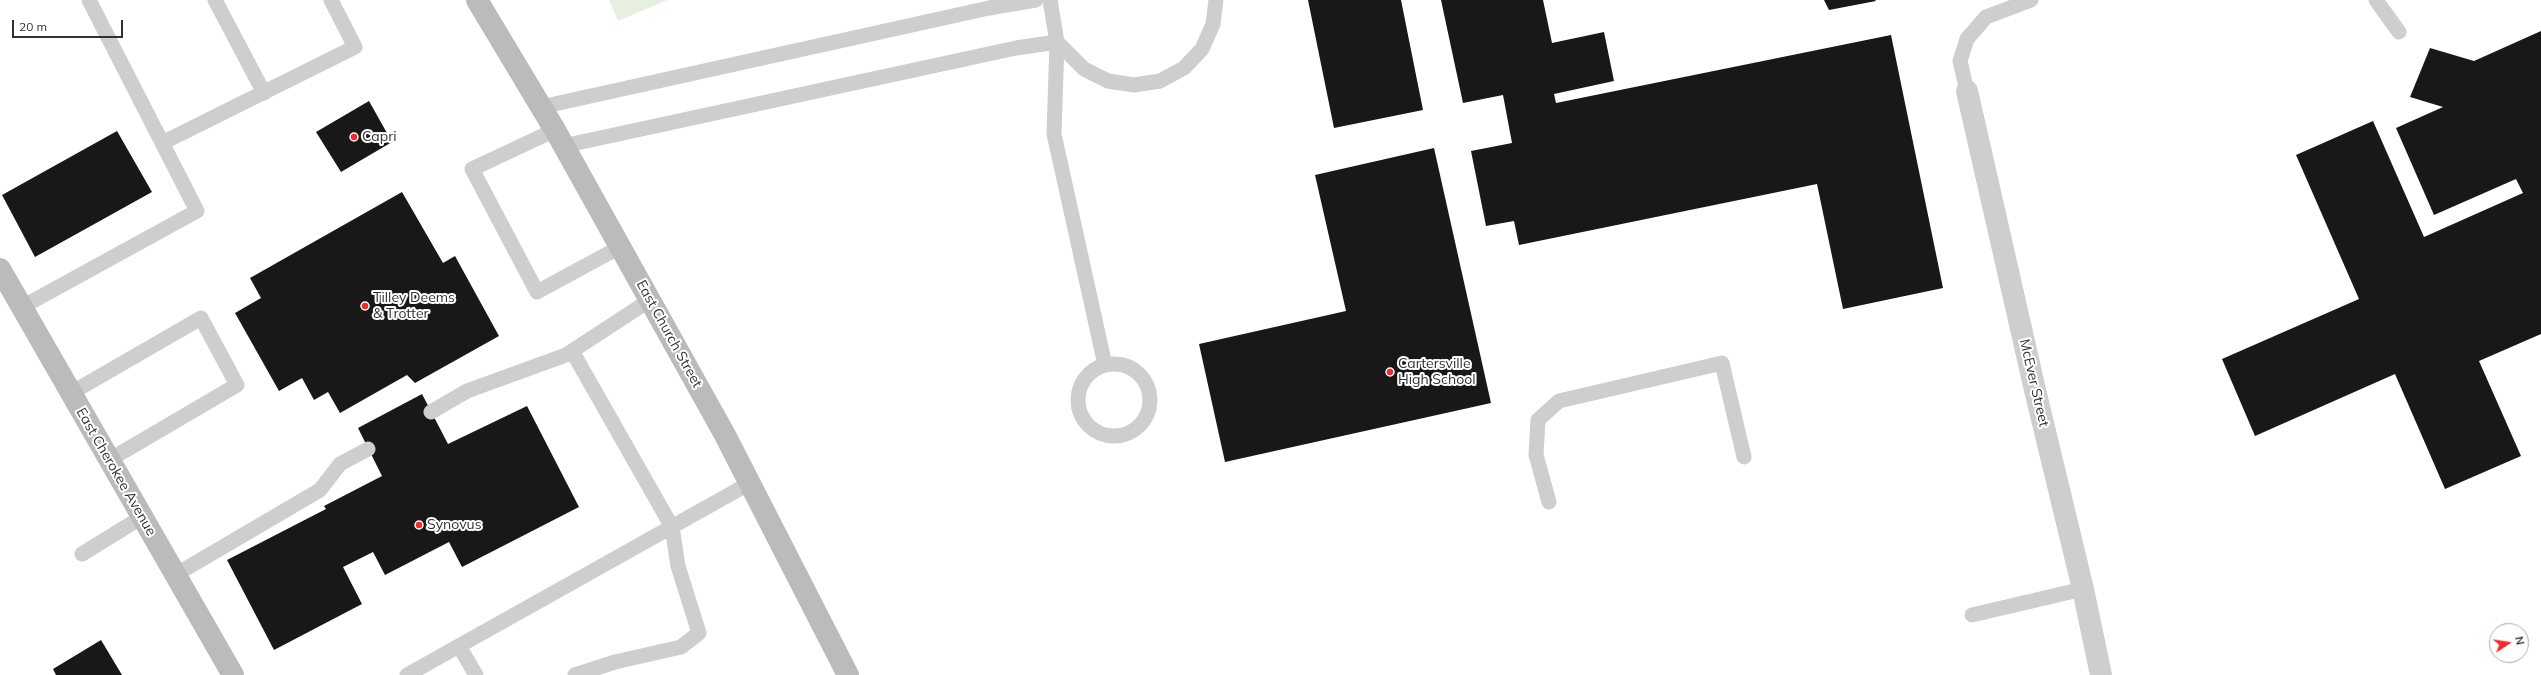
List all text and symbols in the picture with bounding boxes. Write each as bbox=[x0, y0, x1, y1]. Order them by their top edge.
scale bar bbox=[14, 12, 125, 38]
text: 20 m bbox=[19, 19, 47, 34]
place label: Capri bbox=[362, 129, 397, 145]
marker: Capri bbox=[349, 132, 359, 142]
street label: East Church Street bbox=[632, 277, 706, 391]
place label: Tilley Deems & Trotter bbox=[373, 290, 455, 322]
marker: Tilley Deems & Trotter bbox=[360, 301, 370, 311]
street label: McEver Street bbox=[2016, 338, 2052, 428]
place label: Cartersville High School bbox=[1398, 356, 1476, 388]
marker: Cartersville High School bbox=[1385, 367, 1395, 377]
street label: East Cherokee Avenue bbox=[72, 405, 160, 539]
place label: Synovus bbox=[427, 517, 482, 533]
marker: Synovus bbox=[414, 520, 424, 530]
north arrow bbox=[2489, 623, 2529, 663]
text: N bbox=[2512, 635, 2527, 646]

